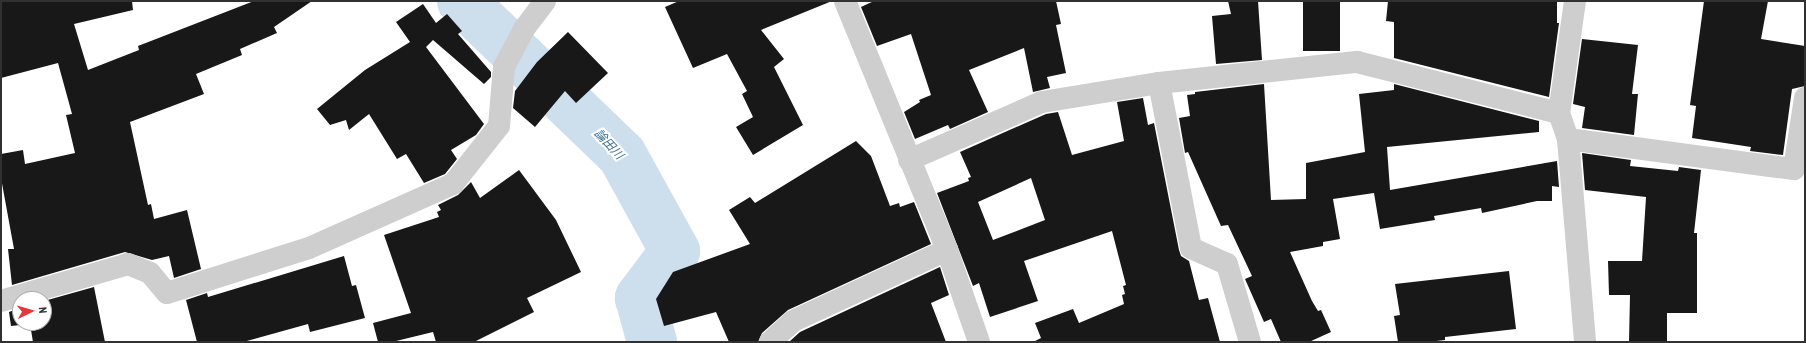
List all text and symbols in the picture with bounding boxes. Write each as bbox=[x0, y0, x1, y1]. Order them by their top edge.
water label: 論田川 bbox=[591, 126, 627, 162]
north arrow bbox=[12, 291, 52, 331]
text: N bbox=[36, 306, 50, 314]

